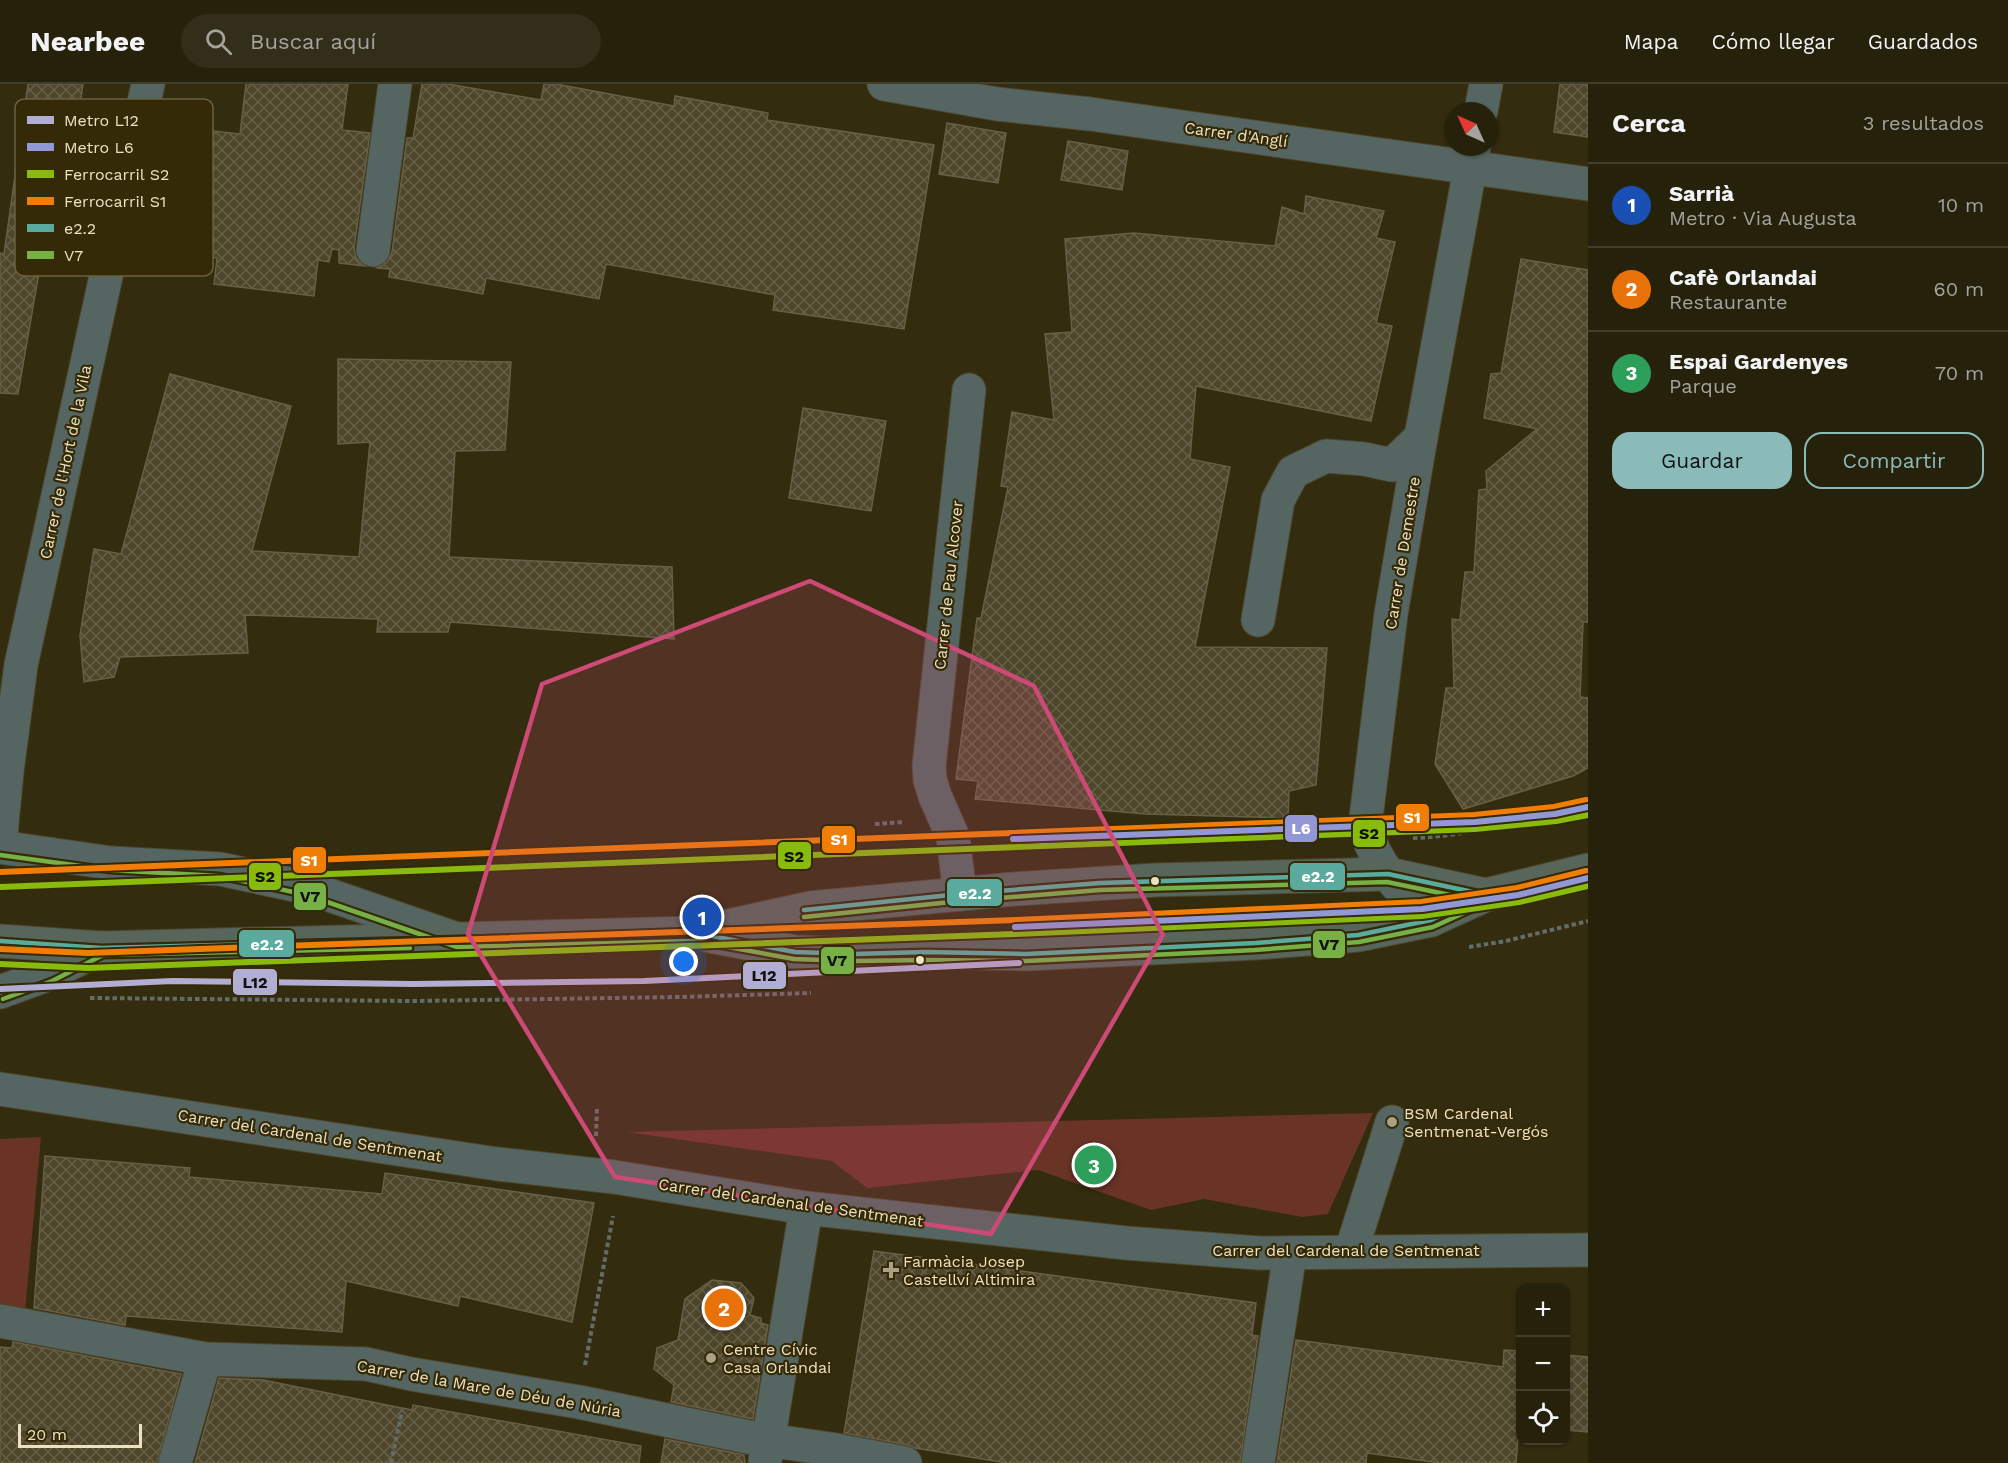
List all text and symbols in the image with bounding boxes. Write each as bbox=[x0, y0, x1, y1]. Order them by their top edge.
search box bbox=[181, 14, 601, 68]
text: Nearbee bbox=[30, 25, 145, 58]
icon: search bbox=[202, 25, 235, 58]
text: Buscar aquí bbox=[250, 29, 376, 54]
text: Mapa bbox=[1624, 29, 1678, 54]
text: Cómo llegar bbox=[1711, 29, 1835, 54]
text: Guardados bbox=[1868, 29, 1978, 54]
legend bbox=[15, 99, 213, 276]
north arrow bbox=[1444, 102, 1498, 156]
text: Cerca bbox=[1612, 108, 1686, 138]
text: Metro L12 bbox=[64, 111, 139, 130]
text: 3 resultados bbox=[1863, 111, 1984, 135]
street label: Carrer d'Anglí bbox=[1183, 118, 1289, 151]
text: Metro L6 bbox=[64, 138, 134, 157]
text: Ferrocarril S2 bbox=[64, 165, 169, 184]
text: Sarrià bbox=[1669, 181, 1734, 206]
text: Ferrocarril S1 bbox=[64, 192, 166, 211]
text: 1 bbox=[1627, 193, 1636, 217]
text: 10 m bbox=[1938, 193, 1984, 217]
text: Metro · Via Augusta bbox=[1669, 206, 1857, 230]
text: e2.2 bbox=[64, 219, 96, 238]
text: V7 bbox=[64, 246, 83, 265]
text: Cafè Orlandai bbox=[1669, 265, 1817, 290]
text: 2 bbox=[1626, 277, 1637, 301]
text: 60 m bbox=[1934, 277, 1984, 301]
text: Restaurante bbox=[1669, 290, 1787, 314]
text: Espai Gardenyes bbox=[1669, 349, 1848, 374]
text: 3 bbox=[1626, 361, 1637, 385]
text: 70 m bbox=[1935, 361, 1984, 385]
street label: Carrer de l'Hort de la Vila bbox=[36, 363, 95, 561]
text: Parque bbox=[1669, 374, 1737, 398]
button: Guardar bbox=[1612, 432, 1792, 489]
button: Compartir bbox=[1804, 432, 1984, 489]
street label: Carrer de Demestre bbox=[1381, 475, 1424, 631]
street label: Carrer de Pau Alcover bbox=[930, 499, 967, 671]
line badge: S1 bbox=[1395, 803, 1430, 832]
text: S1 bbox=[1403, 808, 1421, 827]
line badge: L6 bbox=[1284, 814, 1318, 843]
text: L6 bbox=[1291, 819, 1311, 838]
line badge: S2 bbox=[1352, 819, 1386, 848]
text: S2 bbox=[1359, 824, 1379, 843]
line badge: S1 bbox=[821, 825, 856, 854]
text: S1 bbox=[830, 830, 848, 849]
line badge: S2 bbox=[777, 841, 812, 870]
line badge: S1 bbox=[292, 846, 327, 874]
text: S2 bbox=[784, 847, 804, 866]
text: S1 bbox=[300, 851, 318, 870]
line badge: S2 bbox=[248, 862, 282, 891]
line badge: e2.2 bbox=[1289, 862, 1346, 891]
text: S2 bbox=[255, 867, 275, 886]
text: e2.2 bbox=[1302, 867, 1334, 886]
unlabelled marker bbox=[1149, 875, 1161, 887]
line badge: e2.2 bbox=[946, 878, 1003, 907]
line badge: V7 bbox=[293, 882, 327, 911]
text: e2.2 bbox=[959, 884, 991, 903]
text: V7 bbox=[300, 887, 321, 906]
pin: 1 bbox=[682, 894, 722, 940]
line badge: e2.2 bbox=[238, 929, 295, 958]
line badge: V7 bbox=[1312, 930, 1346, 959]
text: e2.2 bbox=[251, 935, 283, 954]
text: V7 bbox=[1319, 935, 1340, 954]
line badge: V7 bbox=[820, 946, 855, 975]
your location bbox=[669, 947, 698, 976]
text: V7 bbox=[827, 951, 848, 970]
unlabelled marker bbox=[914, 954, 926, 966]
line badge: L12 bbox=[742, 961, 787, 990]
text: L12 bbox=[752, 966, 776, 985]
line badge: L12 bbox=[232, 968, 278, 996]
text: L12 bbox=[243, 973, 267, 992]
place label: BSM Cardenal Sentmenat-Vergós bbox=[1404, 1104, 1548, 1141]
street label: Carrer del Cardenal de Sentmenat bbox=[176, 1105, 444, 1166]
marker: BSM Cardenal Sentmenat-Vergós bbox=[1385, 1115, 1399, 1129]
pin: 3 bbox=[1074, 1142, 1114, 1188]
street label: Carrer del Cardenal de Sentmenat bbox=[657, 1174, 925, 1231]
street label: Carrer del Cardenal de Sentmenat bbox=[1212, 1241, 1480, 1260]
place label: Farmàcia Josep Castellví Altimira bbox=[903, 1252, 1035, 1289]
marker: Farmàcia Josep Castellví Altimira bbox=[884, 1263, 898, 1277]
map controls bbox=[1516, 1283, 1570, 1445]
button: + bbox=[1516, 1283, 1570, 1337]
pin: 2 bbox=[704, 1286, 744, 1330]
button: − bbox=[1516, 1337, 1570, 1391]
place label: Centre Cívic Casa Orlandai bbox=[723, 1340, 831, 1377]
marker: Centre Cívic Casa Orlandai bbox=[704, 1351, 718, 1365]
street label: Carrer de la Mare de Déu de Núria bbox=[355, 1356, 622, 1421]
button: locate bbox=[1516, 1391, 1570, 1445]
scale bar bbox=[18, 1421, 142, 1448]
text: 20 m bbox=[27, 1425, 67, 1444]

